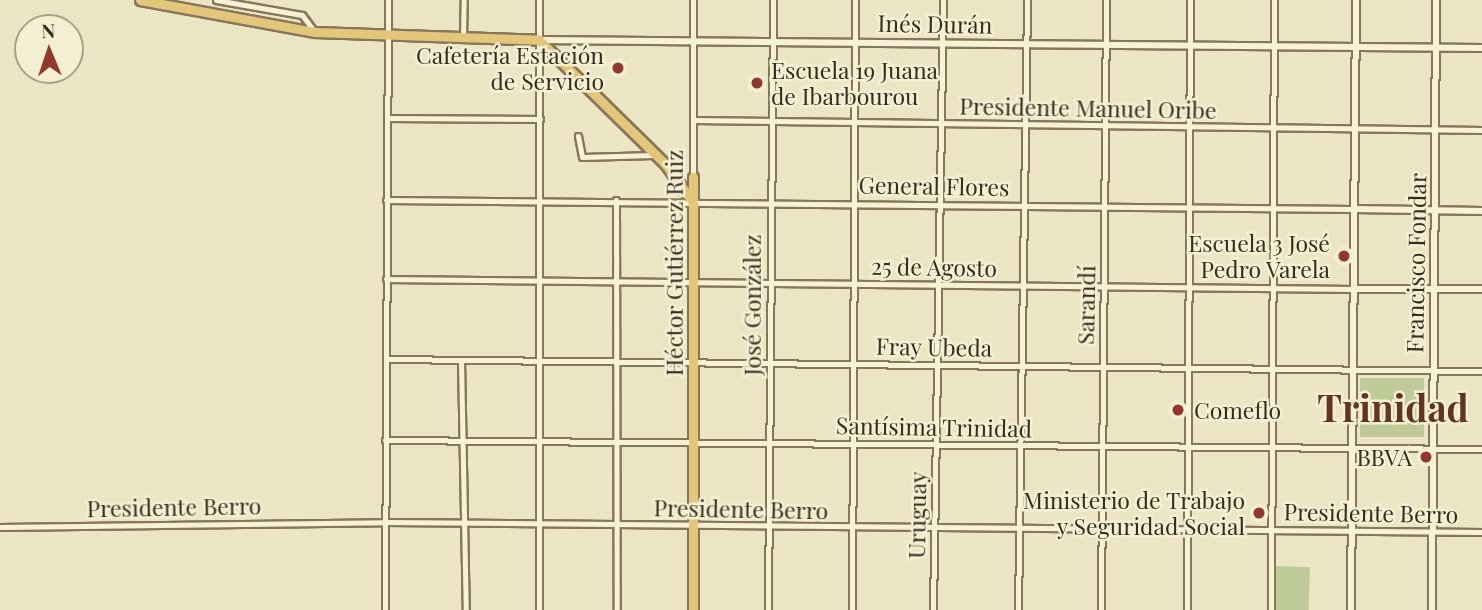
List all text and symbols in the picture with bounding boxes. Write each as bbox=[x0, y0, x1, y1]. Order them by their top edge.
street label: Inés Durán bbox=[877, 9, 993, 39]
north arrow bbox=[14, 14, 84, 84]
text: N bbox=[41, 17, 56, 43]
place label: Cafetería Estación de Servicio bbox=[416, 41, 604, 95]
place label: Escuela 19 Juana de Ibarbourou bbox=[771, 56, 938, 110]
marker: Cafetería Estación de Servicio bbox=[610, 60, 626, 76]
marker: Escuela 19 Juana de Ibarbourou bbox=[749, 75, 765, 91]
street label: Presidente Manuel Oribe bbox=[959, 92, 1217, 124]
street label: Héctor Gutiérrez Ruiz bbox=[660, 150, 688, 376]
street label: General Flores bbox=[858, 171, 1010, 201]
street label: Francisco Fondar bbox=[1401, 173, 1431, 353]
place label: Escuela 3 José Pedro Varela bbox=[1188, 229, 1330, 283]
street label: José González bbox=[738, 234, 766, 376]
marker: Escuela 3 José Pedro Varela bbox=[1336, 248, 1352, 264]
street label: 25 de Agosto bbox=[870, 252, 998, 282]
street label: Sarandí bbox=[1072, 265, 1100, 345]
street label: Fray Ubeda bbox=[875, 332, 993, 362]
district label: Trinidad bbox=[1317, 385, 1469, 429]
place label: Comeflo bbox=[1194, 396, 1281, 424]
marker: Comeflo bbox=[1168, 400, 1188, 420]
street label: Santísima Trinidad bbox=[835, 411, 1033, 443]
place label: BBVA bbox=[1356, 443, 1412, 471]
marker: BBVA bbox=[1418, 449, 1434, 465]
street label: Uruguay bbox=[902, 471, 932, 559]
place label: Ministerio de Trabajo y Seguridad Social bbox=[1023, 486, 1245, 540]
street label: Presidente Berro bbox=[86, 492, 262, 522]
street label: Presidente Berro bbox=[653, 494, 829, 524]
street label: Presidente Berro bbox=[1283, 498, 1459, 528]
marker: Ministerio de Trabajo y Seguridad Social bbox=[1251, 505, 1267, 521]

